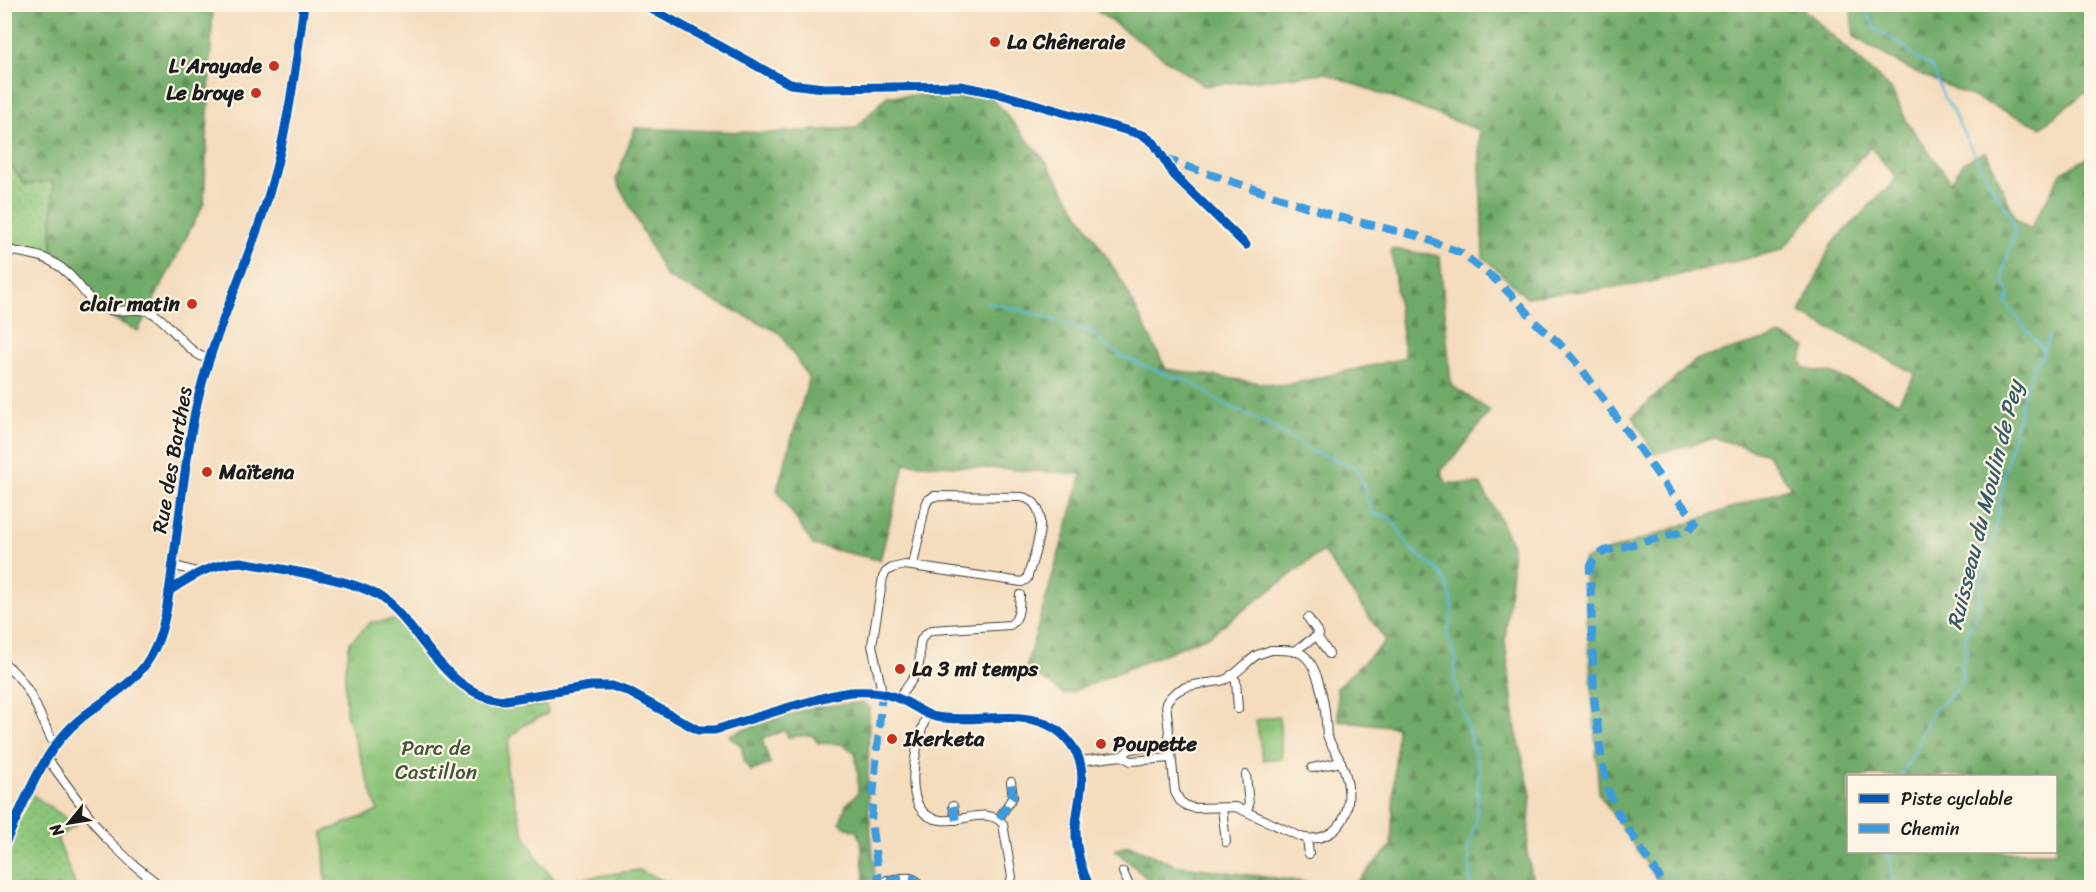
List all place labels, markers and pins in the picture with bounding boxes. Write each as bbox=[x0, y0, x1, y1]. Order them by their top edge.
place label: La Chêneraie bbox=[1007, 23, 1126, 61]
marker: La Chêneraie bbox=[988, 35, 1002, 49]
place label: L'Arayade bbox=[169, 47, 263, 85]
marker: L'Arayade bbox=[267, 59, 281, 73]
place label: Le broye bbox=[166, 74, 245, 112]
marker: Le broye bbox=[249, 86, 263, 100]
place label: clair matin bbox=[79, 285, 181, 323]
marker: clair matin bbox=[185, 297, 199, 311]
place label: Maïtena bbox=[218, 453, 295, 491]
marker: Maïtena bbox=[200, 465, 214, 479]
place label: La 3 mi temps bbox=[912, 650, 1039, 688]
marker: La 3 mi temps bbox=[893, 662, 907, 676]
place label: Ikerketa bbox=[903, 720, 985, 758]
place label: Poupette bbox=[1113, 725, 1197, 763]
marker: Ikerketa bbox=[885, 732, 899, 746]
marker: Poupette bbox=[1094, 737, 1108, 751]

